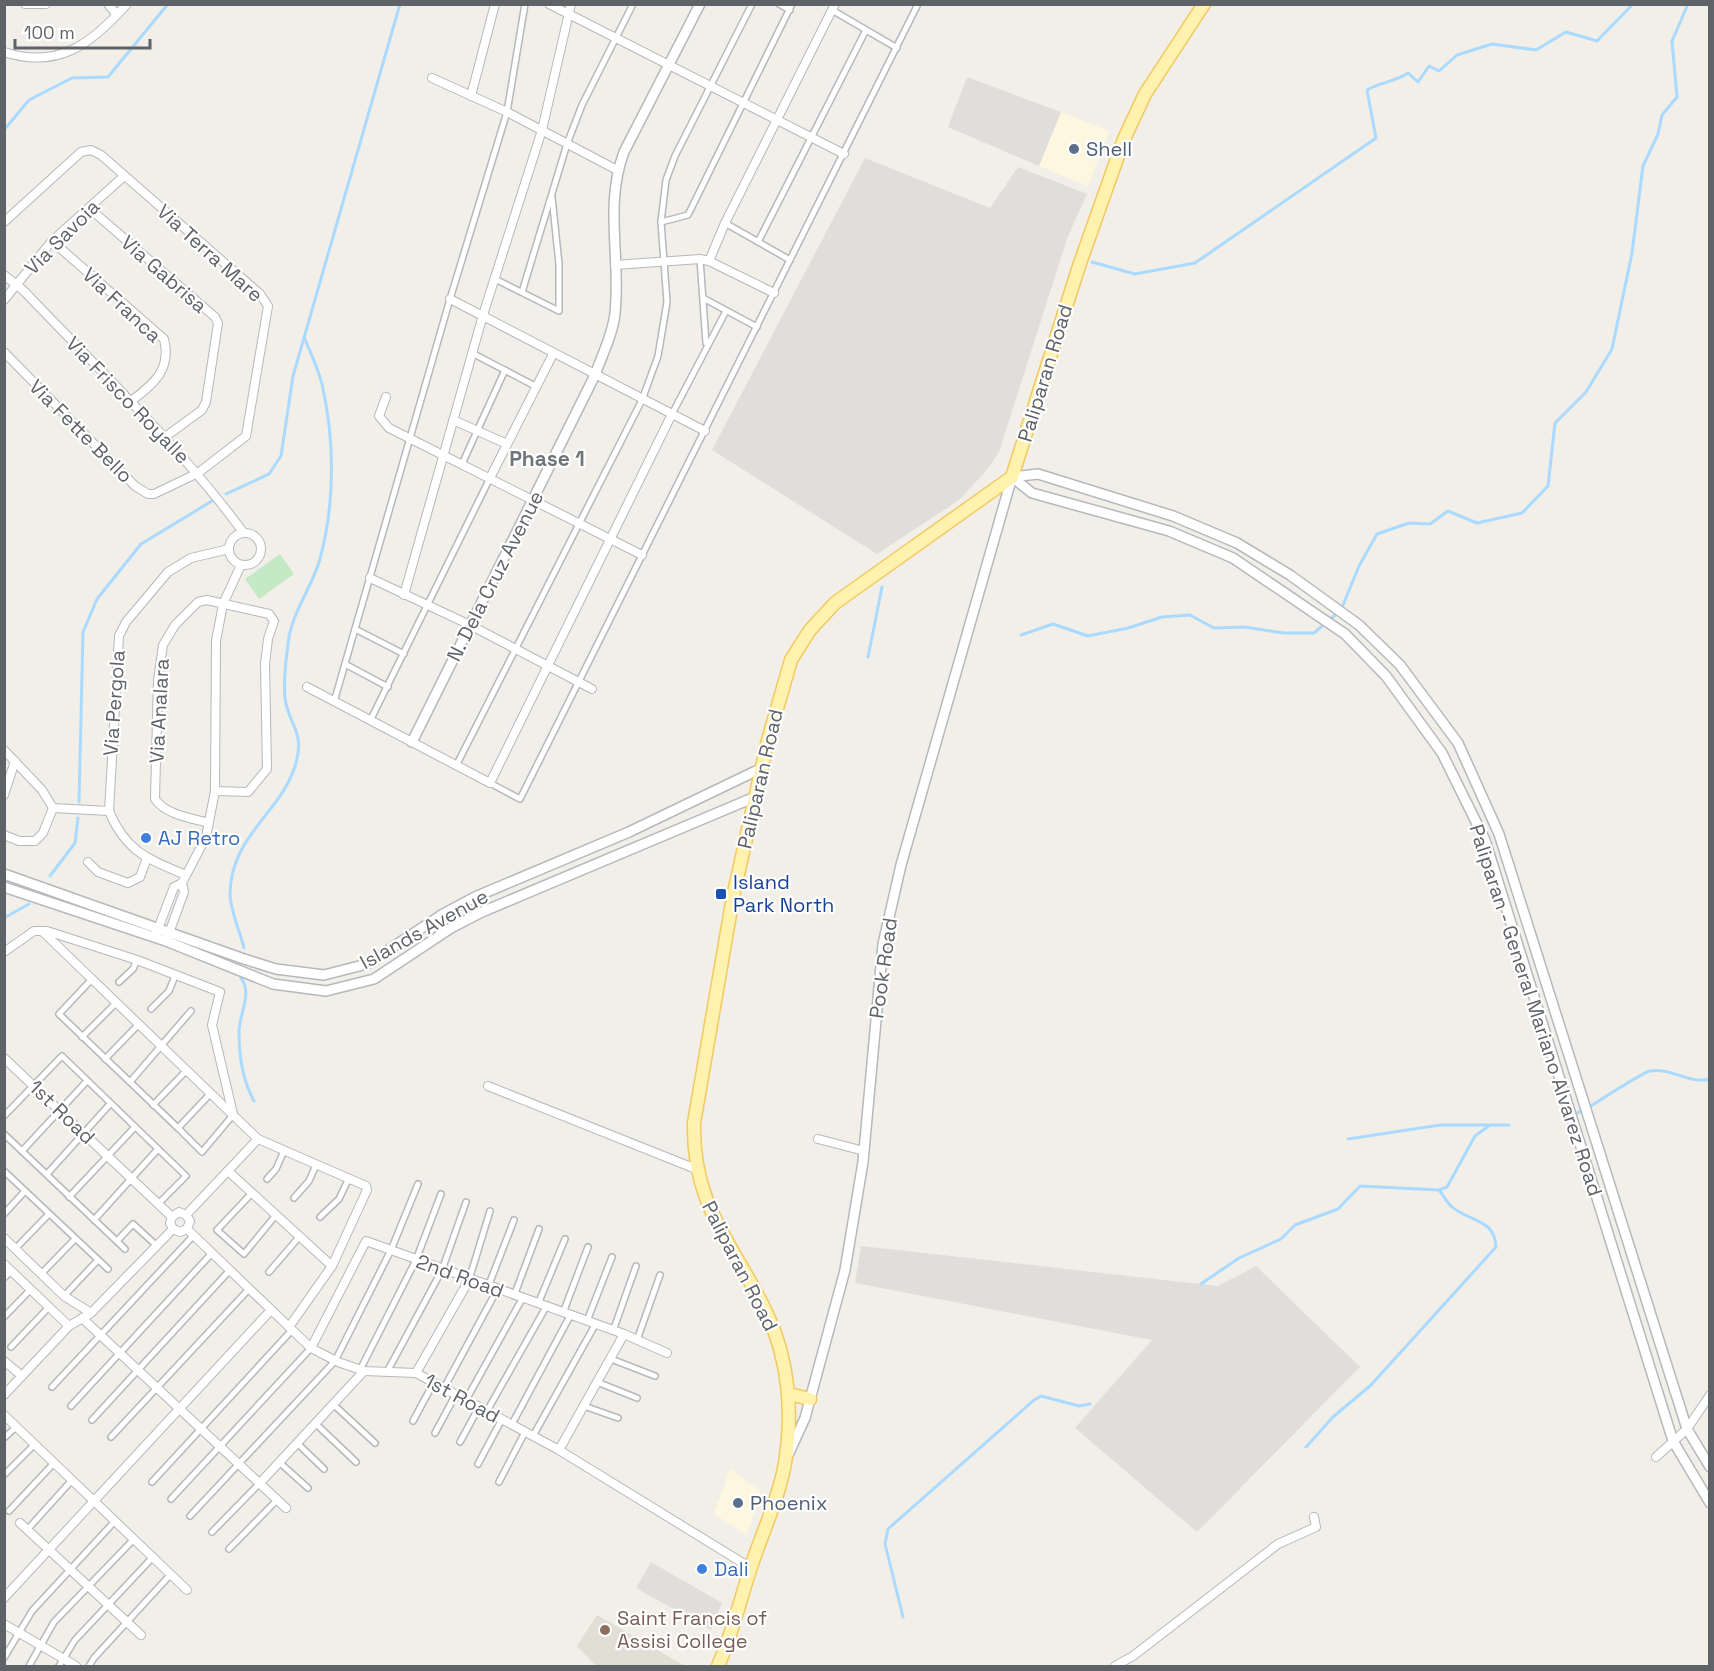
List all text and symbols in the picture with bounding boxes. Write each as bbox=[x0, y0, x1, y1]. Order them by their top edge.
scale bar bbox=[15, 12, 150, 50]
text: 100 m bbox=[24, 21, 75, 44]
place label: Shell bbox=[1086, 136, 1132, 162]
marker: Shell bbox=[1067, 142, 1081, 156]
street label: Via Savoia bbox=[19, 194, 105, 280]
street label: Via Terra Mare bbox=[151, 198, 269, 308]
street label: Via Gabrisa bbox=[116, 229, 212, 319]
street label: Via Franca bbox=[77, 262, 167, 348]
street label: Paliparan Road bbox=[1012, 301, 1078, 445]
street label: Via Frisco Royalle bbox=[60, 331, 196, 469]
street label: Via Fette Bello bbox=[24, 374, 138, 488]
district label: Phase 1 bbox=[509, 445, 585, 472]
street label: N. Dela Cruz Avenue bbox=[441, 486, 549, 666]
street label: Via Pergola bbox=[97, 649, 131, 757]
street label: Via Analara bbox=[143, 658, 175, 764]
street label: Paliparan Road bbox=[731, 707, 789, 851]
street label: Paliparan - General Mariano Alvarez Road bbox=[1463, 821, 1609, 1199]
place label: AJ Retro bbox=[158, 825, 240, 851]
marker: AJ Retro bbox=[139, 831, 153, 845]
place label: Island Park North bbox=[733, 869, 834, 918]
street label: Islands Avenue bbox=[355, 883, 493, 975]
marker: Island Park North bbox=[714, 887, 728, 901]
street label: Pook Road bbox=[863, 916, 903, 1020]
street label: 1st Road bbox=[23, 1074, 101, 1150]
street label: Paliparan Road bbox=[696, 1197, 784, 1335]
street label: 2nd Road bbox=[413, 1248, 507, 1304]
street label: 1st Road bbox=[420, 1367, 504, 1429]
place label: Phoenix bbox=[750, 1490, 828, 1516]
marker: Phoenix bbox=[731, 1496, 745, 1510]
place label: Dali bbox=[714, 1556, 749, 1582]
marker: Dali bbox=[695, 1562, 709, 1576]
place label: Saint Francis of Assisi College bbox=[617, 1605, 767, 1654]
marker: Saint Francis of Assisi College bbox=[598, 1623, 612, 1637]

